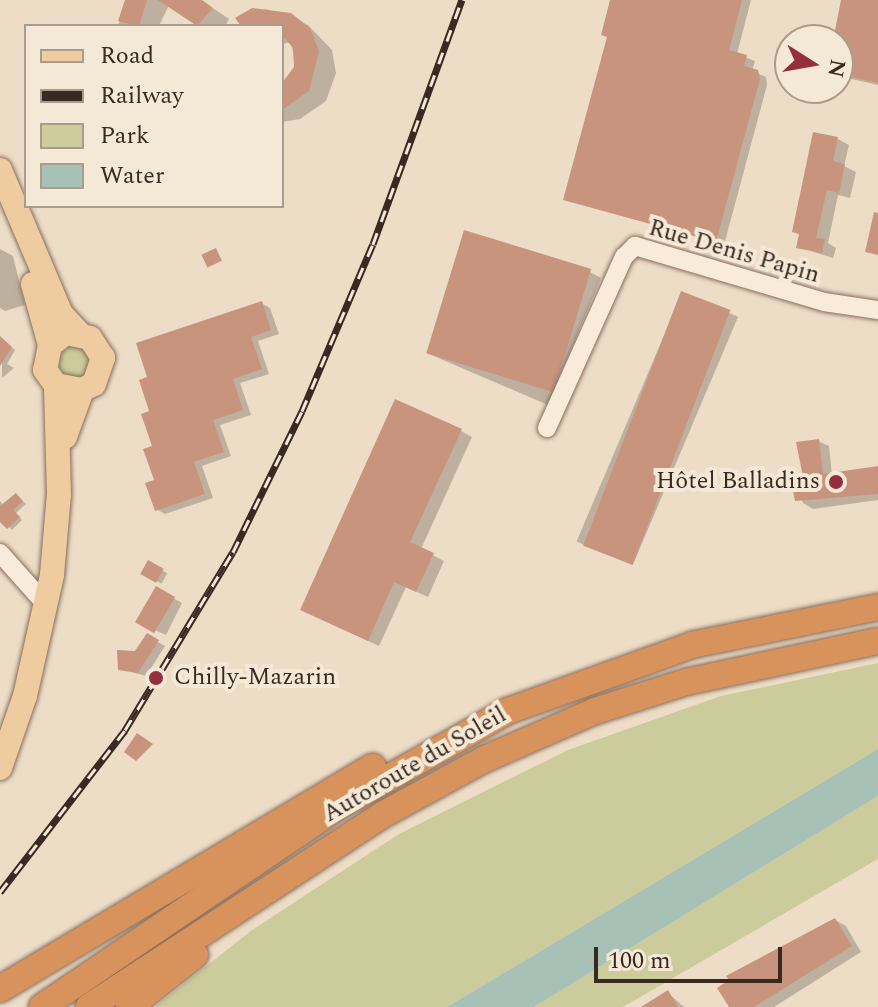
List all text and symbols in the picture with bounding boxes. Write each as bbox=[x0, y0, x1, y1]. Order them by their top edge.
legend bbox=[24, 24, 284, 208]
north arrow bbox=[774, 24, 854, 104]
text: Road bbox=[100, 38, 154, 74]
text: N bbox=[818, 56, 854, 80]
text: Railway bbox=[100, 78, 184, 114]
text: Park bbox=[100, 118, 150, 154]
text: Water bbox=[100, 158, 164, 194]
street label: Rue Denis Papin bbox=[645, 214, 823, 290]
place label: Hôtel Balladins bbox=[656, 468, 820, 496]
marker: Hôtel Balladins bbox=[827, 473, 845, 491]
place label: Chilly-Mazarin bbox=[174, 664, 336, 692]
marker: Chilly-Mazarin bbox=[145, 667, 167, 689]
street label: Autoroute du Soleil bbox=[318, 701, 512, 829]
scale bar bbox=[598, 931, 786, 981]
text: 100 m bbox=[608, 943, 671, 979]

